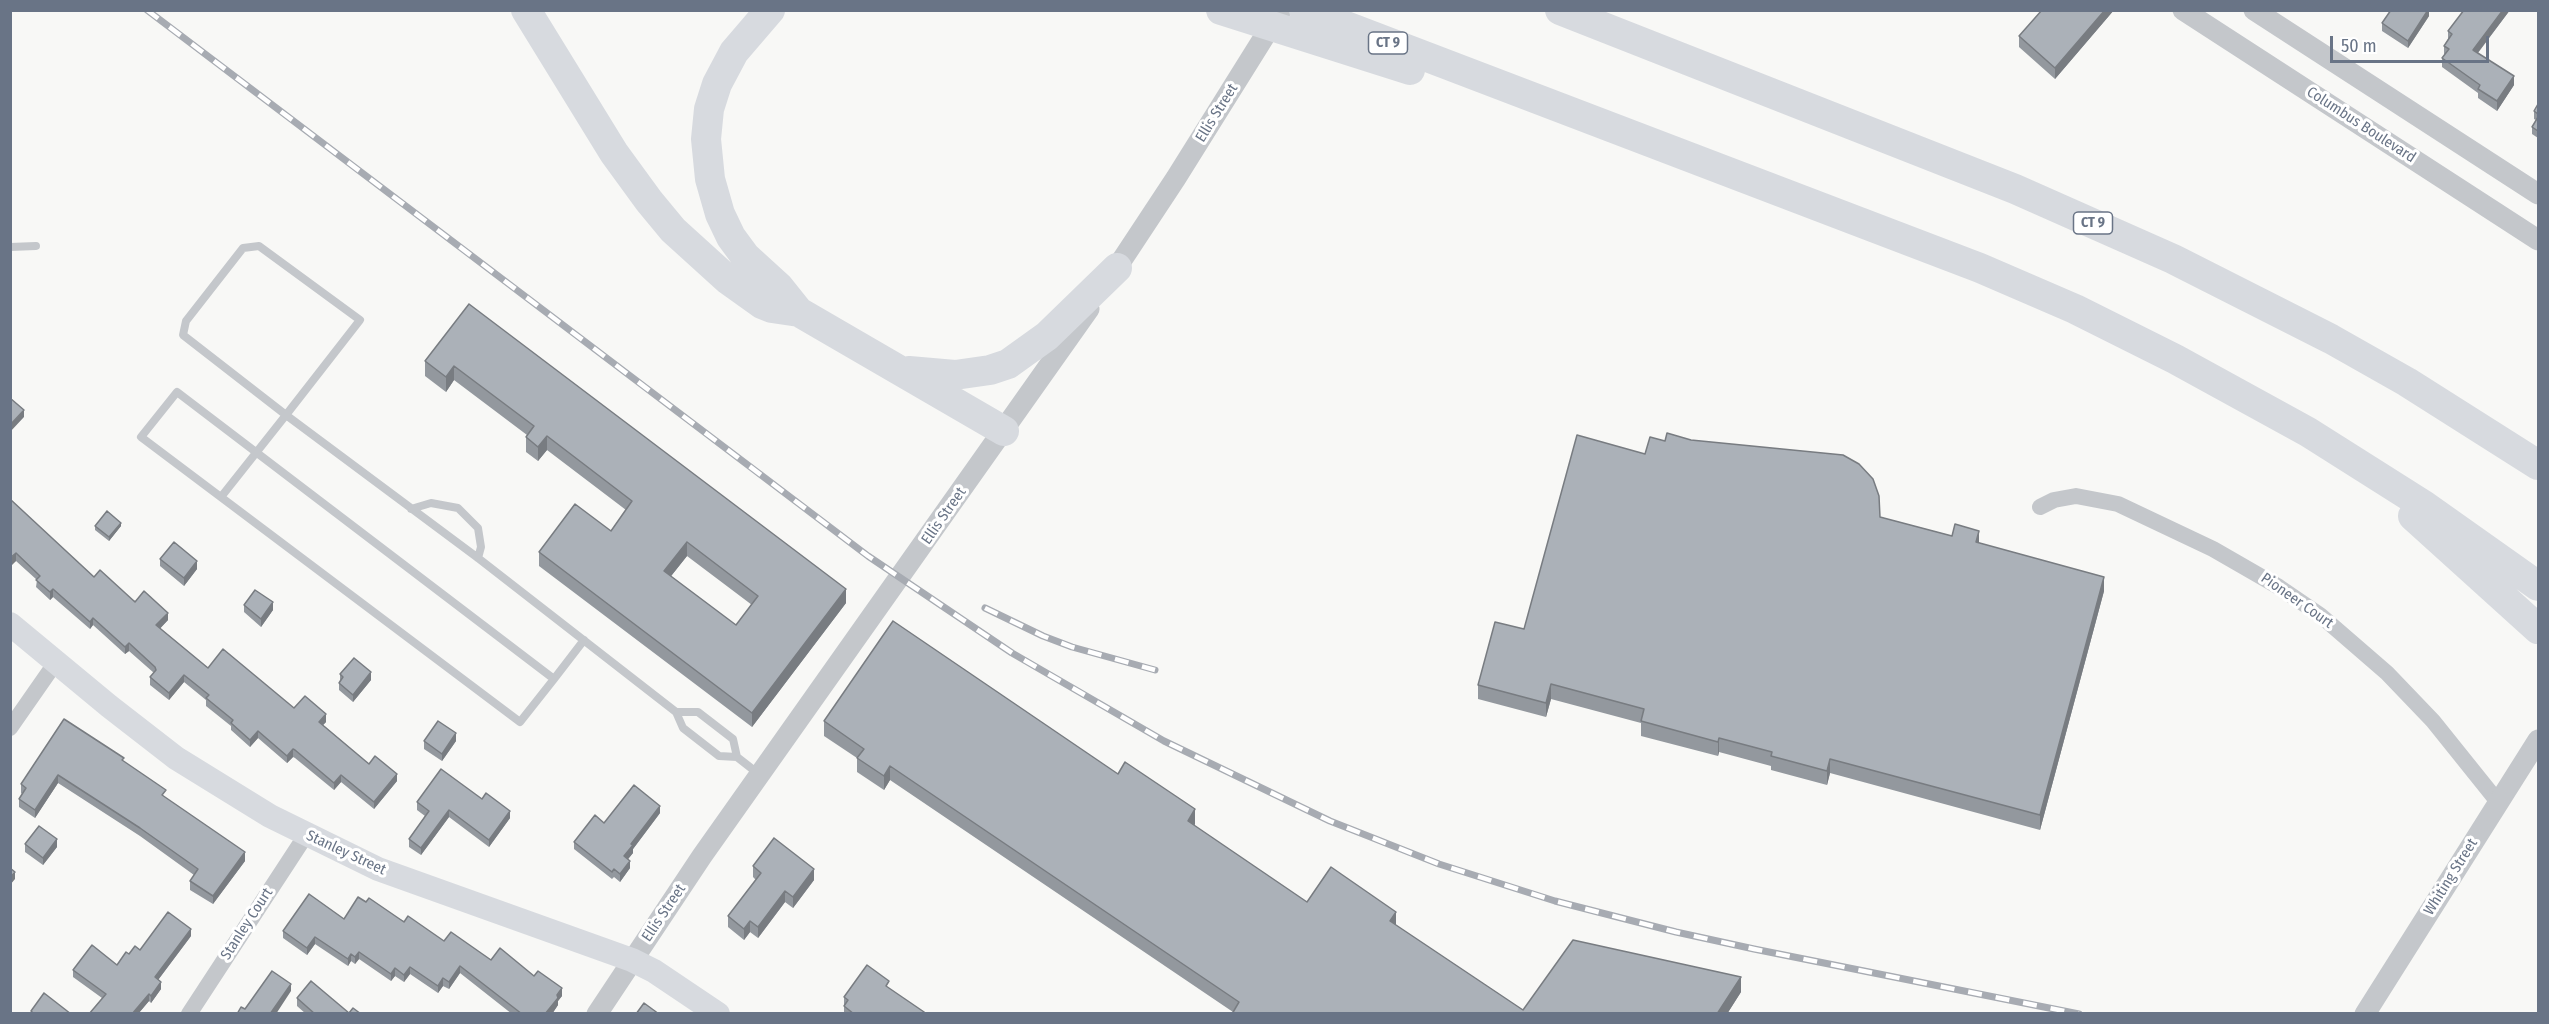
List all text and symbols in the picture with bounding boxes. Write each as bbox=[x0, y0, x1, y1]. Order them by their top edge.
scale bar bbox=[2333, 24, 2492, 62]
road number: CT 9 bbox=[1368, 32, 1408, 54]
text: 50 m bbox=[2341, 35, 2377, 57]
street label: Ellis Street bbox=[1192, 80, 1242, 146]
street label: Columbus Boulevard bbox=[2303, 83, 2419, 167]
road number: CT 9 bbox=[2074, 212, 2112, 234]
street label: Ellis Street bbox=[918, 484, 970, 548]
street label: Pioneer Court bbox=[2257, 569, 2337, 633]
street label: Stanley Street bbox=[303, 827, 389, 879]
street label: Whiting Street bbox=[2420, 835, 2482, 919]
street label: Ellis Street bbox=[638, 881, 690, 945]
street label: Stanley Court bbox=[217, 885, 277, 963]

